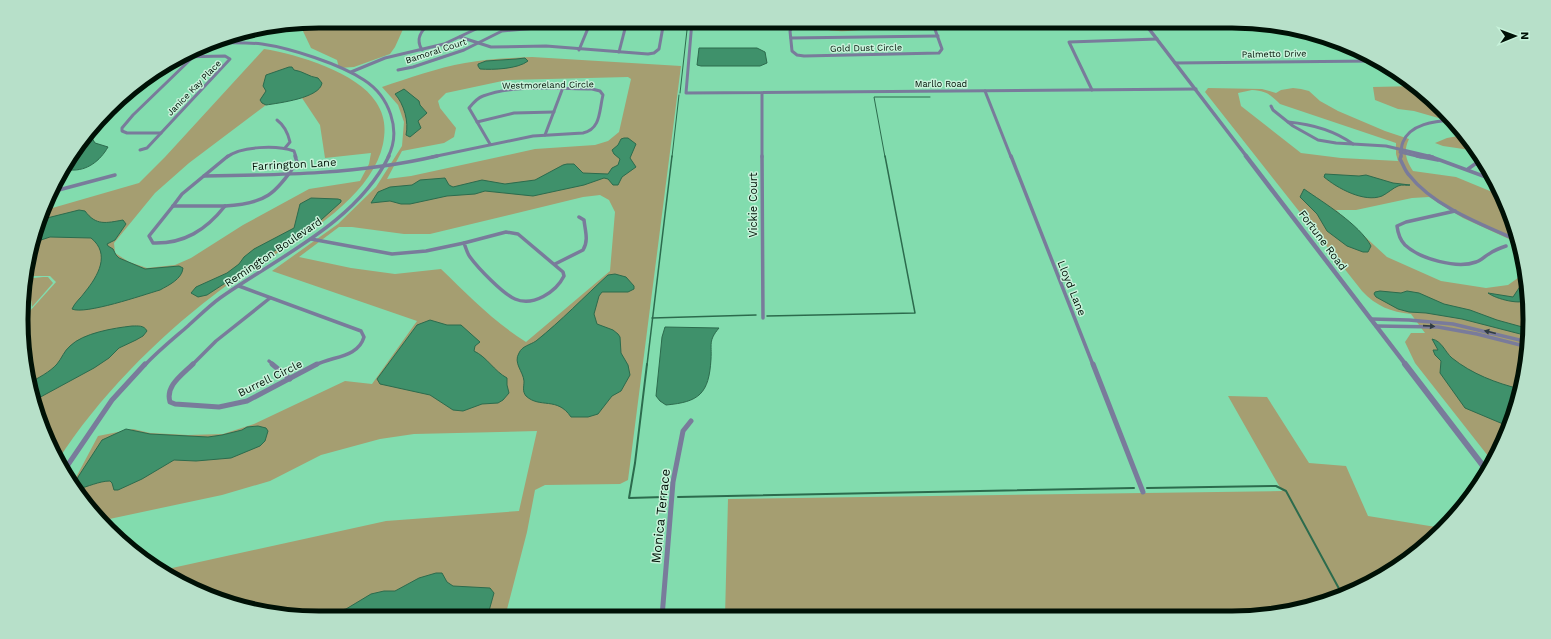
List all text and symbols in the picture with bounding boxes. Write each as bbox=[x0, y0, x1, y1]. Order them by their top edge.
north arrow bbox=[1495, 16, 1535, 56]
text: N bbox=[1518, 32, 1531, 40]
street label: Bamoral Court bbox=[404, 36, 468, 66]
street label: Gold Dust Circle bbox=[830, 42, 902, 54]
street label: Palmetto Drive bbox=[1242, 48, 1306, 60]
street label: Janice Kay Place bbox=[165, 58, 223, 118]
street label: Westmoreland Circle bbox=[502, 79, 594, 91]
street label: Marllo Road bbox=[915, 79, 967, 89]
street label: Farrington Lane bbox=[251, 156, 337, 173]
street label: Vickie Court bbox=[747, 172, 760, 238]
street label: Fortune Road bbox=[1296, 208, 1349, 273]
street label: Remington Boulevard bbox=[222, 215, 324, 290]
street label: Lloyd Lane bbox=[1055, 259, 1089, 318]
one-way arrow bbox=[1423, 323, 1435, 330]
one-way arrow bbox=[1484, 329, 1496, 335]
street label: Burrell Circle bbox=[236, 357, 304, 400]
street label: Monica Terrace bbox=[648, 468, 673, 564]

